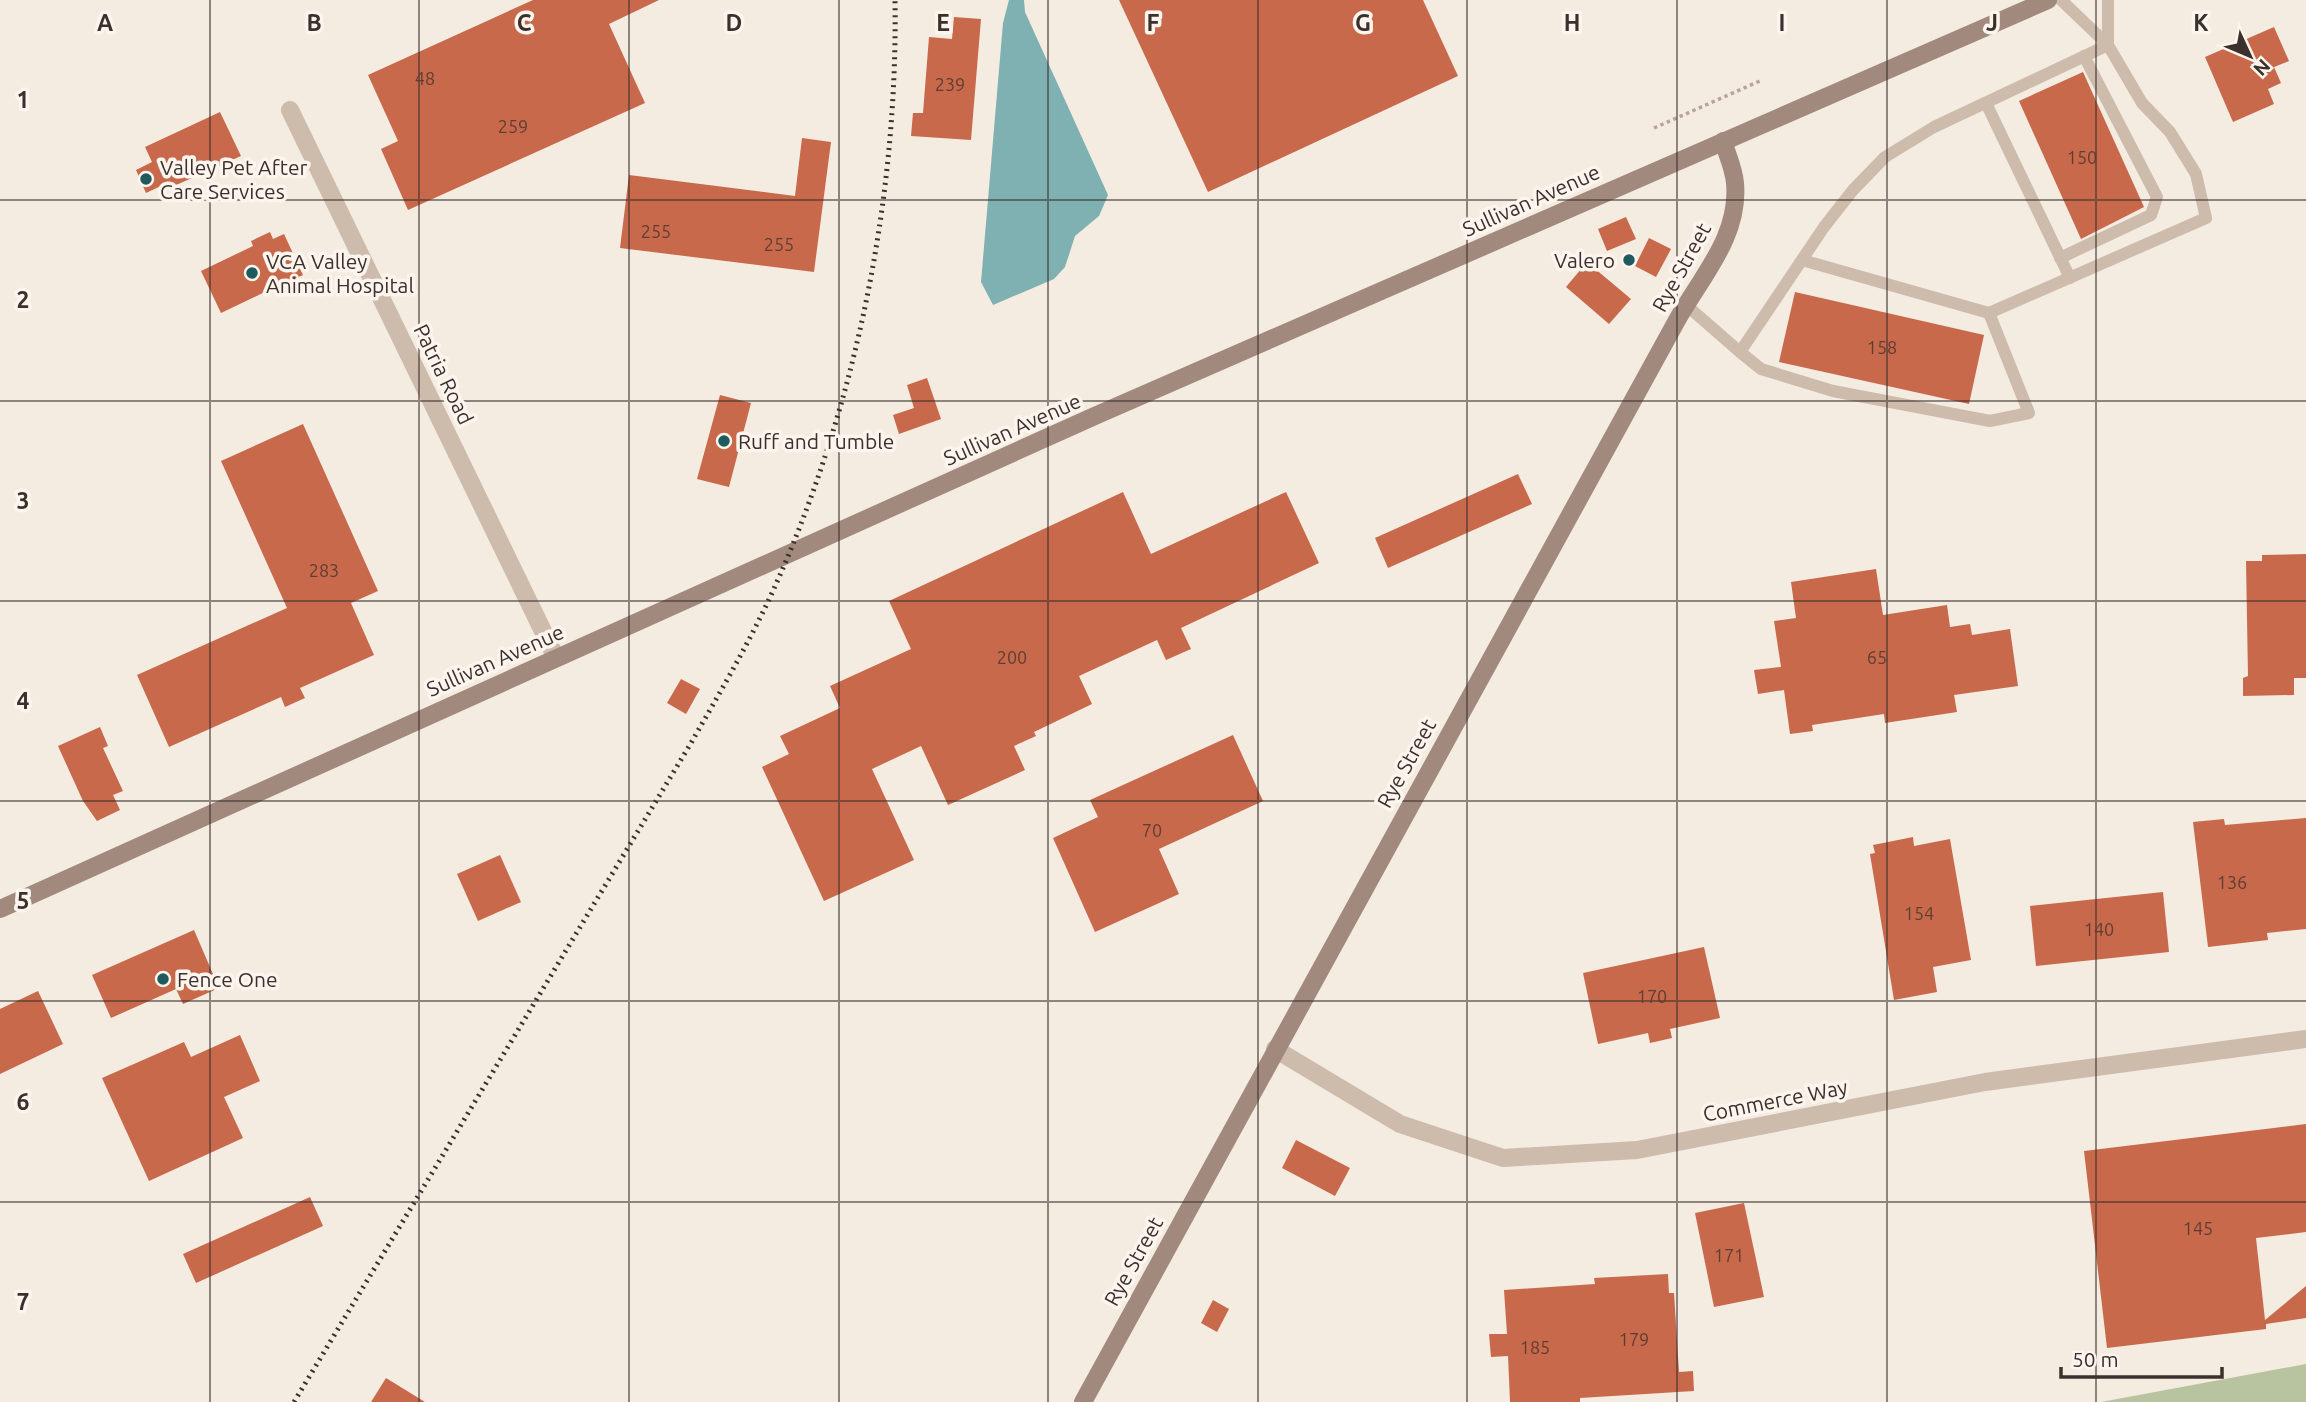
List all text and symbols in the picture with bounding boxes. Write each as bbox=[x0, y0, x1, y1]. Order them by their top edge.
text: A bbox=[97, 10, 113, 35]
text: B bbox=[306, 10, 322, 35]
text: C bbox=[517, 10, 532, 35]
text: D bbox=[726, 10, 742, 35]
text: E bbox=[936, 10, 950, 35]
text: F bbox=[1147, 10, 1160, 35]
text: G bbox=[1355, 10, 1371, 35]
text: H bbox=[1564, 10, 1580, 35]
text: I bbox=[1779, 10, 1785, 35]
text: J bbox=[1986, 10, 1998, 35]
text: K bbox=[2193, 10, 2209, 35]
north arrow bbox=[2215, 21, 2285, 91]
text: N bbox=[2249, 55, 2275, 81]
house number: 48 bbox=[415, 68, 435, 88]
house number: 239 bbox=[935, 74, 965, 94]
text: 1 bbox=[17, 87, 29, 112]
house number: 259 bbox=[498, 116, 528, 136]
house number: 150 bbox=[2067, 147, 2097, 167]
place label: Valley Pet After Care Services bbox=[160, 155, 308, 203]
street label: Sullivan Avenue bbox=[1459, 159, 1603, 241]
marker: Valley Pet After Care Services bbox=[138, 171, 154, 187]
street label: Rye Street bbox=[1647, 218, 1715, 316]
house number: 255 bbox=[641, 221, 671, 241]
house number: 255 bbox=[764, 234, 794, 254]
place label: Valero bbox=[1554, 248, 1615, 272]
place label: VCA Valley Animal Hospital bbox=[266, 249, 414, 297]
marker: Valero bbox=[1621, 252, 1637, 268]
marker: VCA Valley Animal Hospital bbox=[244, 265, 260, 281]
text: 2 bbox=[17, 287, 29, 312]
street label: Patria Road bbox=[409, 320, 479, 428]
house number: 158 bbox=[1867, 337, 1897, 357]
street label: Sullivan Avenue bbox=[940, 388, 1084, 470]
place label: Ruff and Tumble bbox=[738, 429, 894, 453]
marker: Ruff and Tumble bbox=[716, 433, 732, 449]
text: 3 bbox=[17, 488, 29, 513]
house number: 283 bbox=[309, 560, 339, 580]
street label: Sullivan Avenue bbox=[423, 619, 567, 701]
house number: 200 bbox=[997, 647, 1027, 667]
house number: 65 bbox=[1867, 647, 1887, 667]
text: 4 bbox=[17, 688, 30, 713]
street label: Rye Street bbox=[1372, 714, 1440, 812]
house number: 70 bbox=[1142, 820, 1162, 840]
house number: 136 bbox=[2217, 872, 2247, 892]
text: 5 bbox=[17, 888, 29, 913]
house number: 154 bbox=[1904, 903, 1934, 923]
house number: 140 bbox=[2084, 919, 2114, 939]
place label: Fence One bbox=[177, 967, 278, 991]
marker: Fence One bbox=[155, 971, 171, 987]
house number: 170 bbox=[1637, 986, 1667, 1006]
street label: Commerce Way bbox=[1701, 1074, 1849, 1126]
text: 6 bbox=[17, 1089, 30, 1114]
street label: Rye Street bbox=[1099, 1212, 1167, 1310]
house number: 145 bbox=[2183, 1218, 2213, 1238]
house number: 171 bbox=[1714, 1245, 1744, 1265]
text: 7 bbox=[17, 1289, 29, 1314]
house number: 179 bbox=[1619, 1329, 1649, 1349]
scale bar bbox=[2061, 1336, 2222, 1380]
house number: 185 bbox=[1520, 1337, 1550, 1357]
text: 50 m bbox=[2072, 1347, 2119, 1371]

